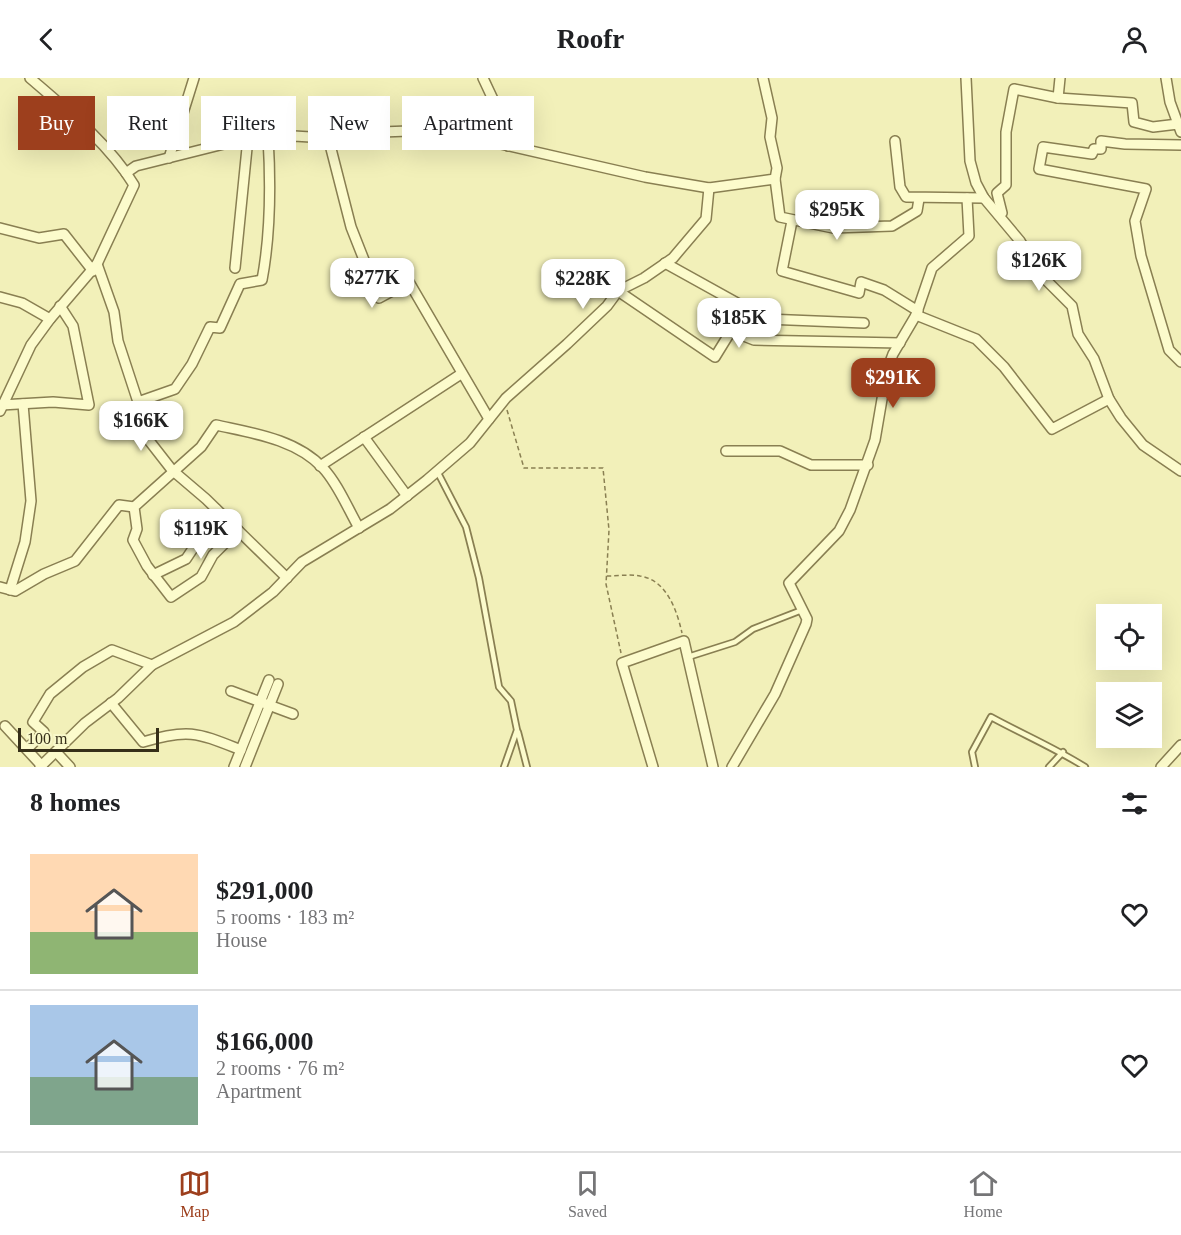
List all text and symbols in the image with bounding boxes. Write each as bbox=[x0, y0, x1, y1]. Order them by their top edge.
icon: back bbox=[30, 23, 63, 56]
icon: person bbox=[1118, 23, 1151, 56]
text: Roofr bbox=[557, 24, 624, 54]
chip: Buy bbox=[18, 96, 95, 150]
chip: Rent bbox=[107, 96, 189, 150]
chip: Filters bbox=[201, 96, 296, 150]
chip: New bbox=[308, 96, 390, 150]
chip: Apartment bbox=[402, 96, 534, 150]
pin: $295K bbox=[795, 190, 879, 241]
text: $295K bbox=[809, 198, 865, 220]
pin: $126K bbox=[997, 241, 1081, 292]
text: $126K bbox=[1011, 249, 1067, 271]
pin: $277K bbox=[330, 258, 414, 309]
pin: $228K bbox=[541, 259, 625, 310]
text: $277K bbox=[344, 266, 400, 288]
text: $228K bbox=[555, 267, 611, 289]
pin: $185K bbox=[697, 298, 781, 349]
text: $185K bbox=[711, 306, 767, 328]
pin: $291K bbox=[851, 358, 935, 409]
text: $291K bbox=[865, 366, 921, 388]
pin: $166K bbox=[99, 401, 183, 452]
text: $166K bbox=[113, 409, 169, 431]
pin: $119K bbox=[159, 509, 243, 560]
text: $119K bbox=[174, 517, 228, 539]
map controls bbox=[1096, 604, 1162, 748]
button: locate bbox=[1096, 604, 1162, 670]
button: layers bbox=[1096, 682, 1162, 748]
scale bar bbox=[18, 725, 159, 752]
text: 100 m bbox=[27, 730, 67, 747]
icon: filters bbox=[1118, 787, 1151, 820]
text: 8 homes bbox=[30, 788, 120, 817]
text: $291,000 bbox=[216, 876, 314, 905]
icon: home bbox=[78, 878, 150, 950]
icon: heart bbox=[1118, 898, 1151, 931]
text: 5 rooms · 183 m² bbox=[216, 906, 354, 928]
text: House bbox=[216, 929, 267, 951]
text: $166,000 bbox=[216, 1027, 314, 1056]
icon: home bbox=[78, 1029, 150, 1101]
icon: heart bbox=[1118, 1049, 1151, 1082]
text: 2 rooms · 76 m² bbox=[216, 1057, 344, 1079]
text: Apartment bbox=[216, 1080, 302, 1102]
tab: Map bbox=[178, 1167, 211, 1221]
tab: Saved bbox=[568, 1167, 607, 1221]
tab: Home bbox=[964, 1167, 1003, 1221]

